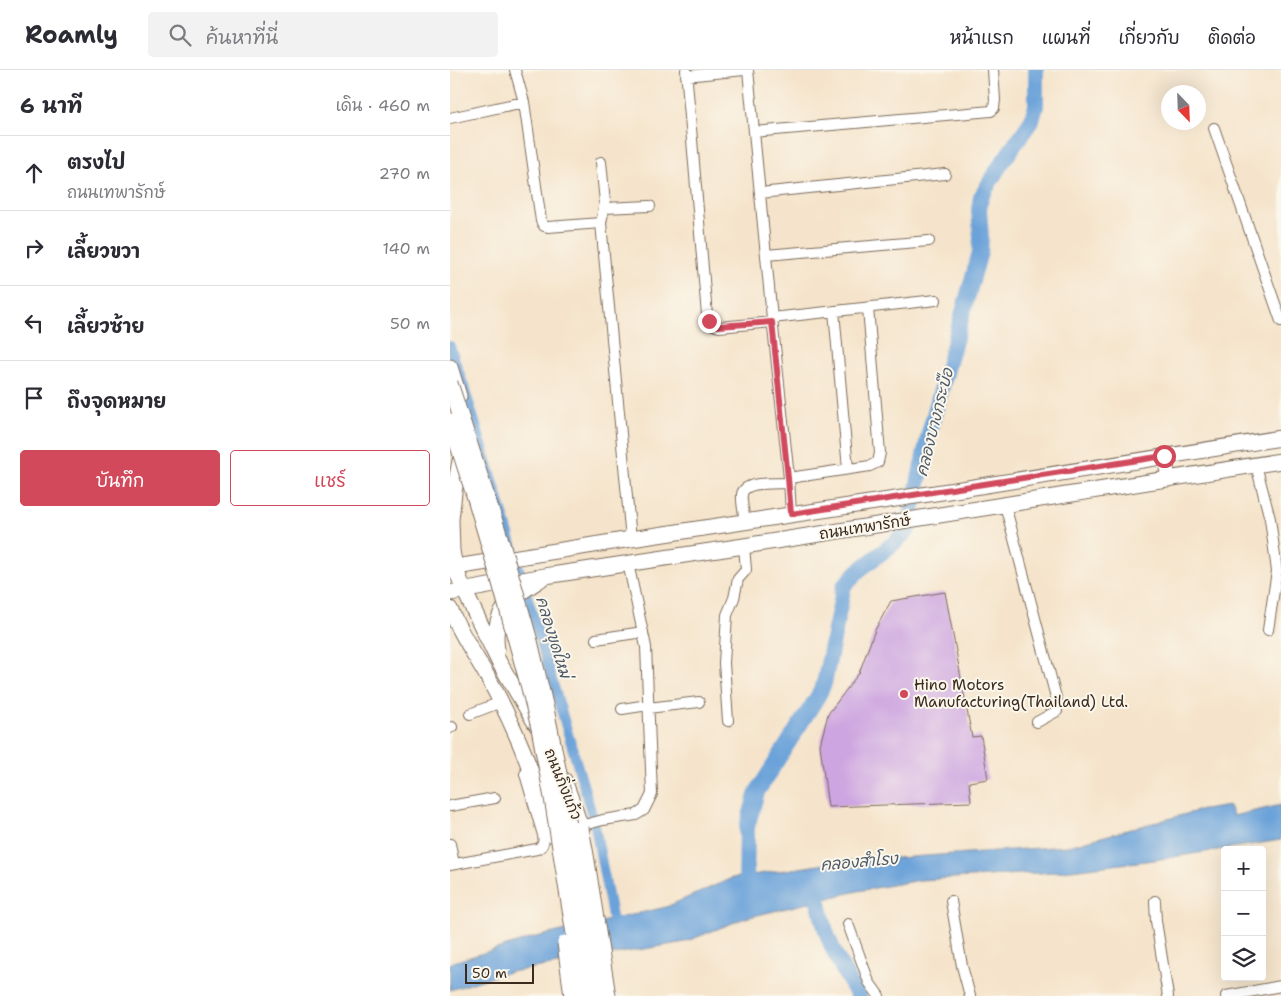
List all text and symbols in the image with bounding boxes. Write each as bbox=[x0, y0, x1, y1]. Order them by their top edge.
search box bbox=[148, 12, 498, 57]
text: Roamly bbox=[25, 19, 118, 51]
icon: search bbox=[166, 21, 194, 49]
text: ค้นหาที่นี่ bbox=[206, 25, 278, 50]
text: หน้าแรก bbox=[950, 26, 1014, 50]
text: แผนที่ bbox=[1042, 26, 1090, 50]
text: เกี่ยวกับ bbox=[1118, 26, 1180, 50]
text: ติดต่อ bbox=[1208, 26, 1256, 50]
north arrow bbox=[1161, 85, 1206, 130]
text: 6 นาที bbox=[20, 92, 82, 120]
text: เดิน · 460 m bbox=[336, 95, 430, 116]
text: ตรงไป bbox=[67, 150, 125, 175]
icon: ahead bbox=[20, 159, 48, 187]
text: 270 m bbox=[379, 163, 430, 184]
text: ถนนเทพารักษ์ bbox=[67, 182, 166, 203]
icon: right bbox=[20, 234, 48, 262]
text: 140 m bbox=[383, 238, 430, 259]
text: เลี้ยวขวา bbox=[67, 239, 140, 264]
icon: left bbox=[20, 309, 48, 337]
route end bbox=[698, 310, 721, 333]
text: 50 m bbox=[390, 313, 430, 334]
text: เลี้ยวซ้าย bbox=[67, 314, 144, 339]
water label: คลองบางกระบือ bbox=[911, 364, 958, 478]
icon: arrive bbox=[20, 384, 48, 412]
text: ถึงจุดหมาย bbox=[67, 389, 166, 414]
route start bbox=[1153, 445, 1176, 468]
button: บันทึก bbox=[20, 450, 220, 506]
button: แชร์ bbox=[230, 450, 430, 506]
street label: ถนนเทพารักษ์ bbox=[818, 510, 913, 544]
water label: คลองขุดใหม่ bbox=[529, 594, 577, 684]
place label: Hino Motors Manufacturing(Thailand) Ltd. bbox=[914, 675, 1128, 712]
marker: Hino Motors Manufacturing(Thailand) Ltd. bbox=[898, 688, 910, 700]
street label: ถนนกิ่งแก้ว bbox=[540, 744, 590, 823]
map controls bbox=[1221, 846, 1266, 981]
button: + bbox=[1221, 846, 1266, 891]
water label: คลองสำโรง bbox=[819, 847, 900, 875]
button: − bbox=[1221, 891, 1266, 936]
button: layers bbox=[1221, 936, 1266, 981]
scale bar bbox=[465, 961, 534, 984]
text: 50 m bbox=[472, 964, 507, 982]

